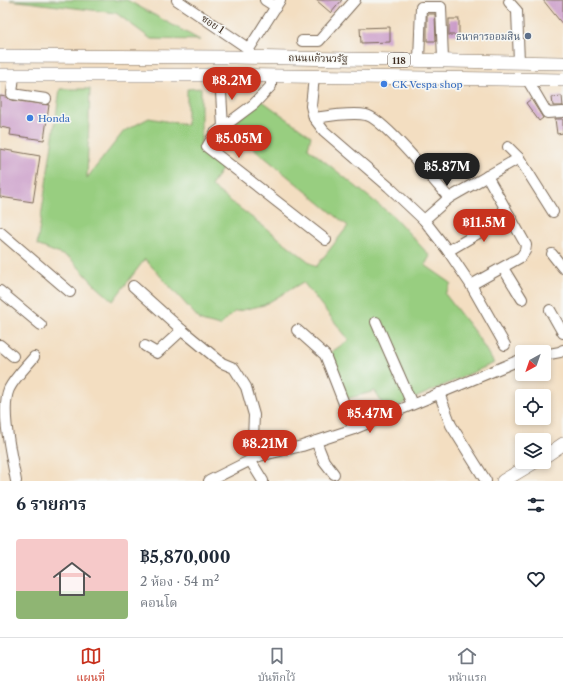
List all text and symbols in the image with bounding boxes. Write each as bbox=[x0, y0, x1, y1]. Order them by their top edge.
street label: ซอย 1 bbox=[199, 12, 228, 37]
place label: ธนาคารออมสิน bbox=[456, 30, 520, 43]
marker: ธนาคารออมสิน bbox=[523, 31, 533, 41]
street label: ถนนแก้วนวรัฐ bbox=[288, 51, 348, 65]
road number: 118 bbox=[388, 53, 410, 67]
pin: ฿8.2M bbox=[204, 67, 260, 101]
text: ฿8.2M bbox=[212, 72, 252, 88]
place label: CK Vespa shop bbox=[392, 78, 463, 91]
marker: CK Vespa shop bbox=[379, 79, 389, 89]
place label: Honda bbox=[38, 112, 71, 125]
marker: Honda bbox=[25, 113, 35, 123]
pin: ฿5.05M bbox=[206, 125, 272, 159]
text: ฿5.05M bbox=[215, 130, 263, 146]
pin: ฿5.87M bbox=[414, 153, 480, 187]
text: ฿5.87M bbox=[424, 158, 470, 174]
pin: ฿11.5M bbox=[451, 209, 517, 243]
text: ฿11.5M bbox=[462, 214, 506, 230]
north arrow bbox=[515, 345, 551, 381]
map controls bbox=[515, 345, 551, 469]
button: locate bbox=[515, 389, 551, 425]
pin: ฿5.47M bbox=[337, 400, 403, 434]
text: ฿5.47M bbox=[347, 405, 393, 421]
pin: ฿8.21M bbox=[232, 430, 298, 464]
button: layers bbox=[515, 433, 551, 469]
text: ฿8.21M bbox=[242, 435, 288, 451]
text: 6 รายการ bbox=[16, 494, 87, 514]
icon: filters bbox=[525, 494, 547, 516]
text: ฿5,870,000 bbox=[140, 547, 230, 567]
icon: home bbox=[48, 555, 96, 603]
icon: heart bbox=[525, 568, 547, 590]
text: 2 ห้อง · 54 m² bbox=[140, 573, 219, 589]
text: คอนโด bbox=[140, 594, 178, 610]
tab: แผนที่ bbox=[76, 645, 105, 687]
tab: บันทึกไว้ bbox=[258, 645, 295, 687]
tab: หน้าแรก bbox=[448, 645, 487, 687]

